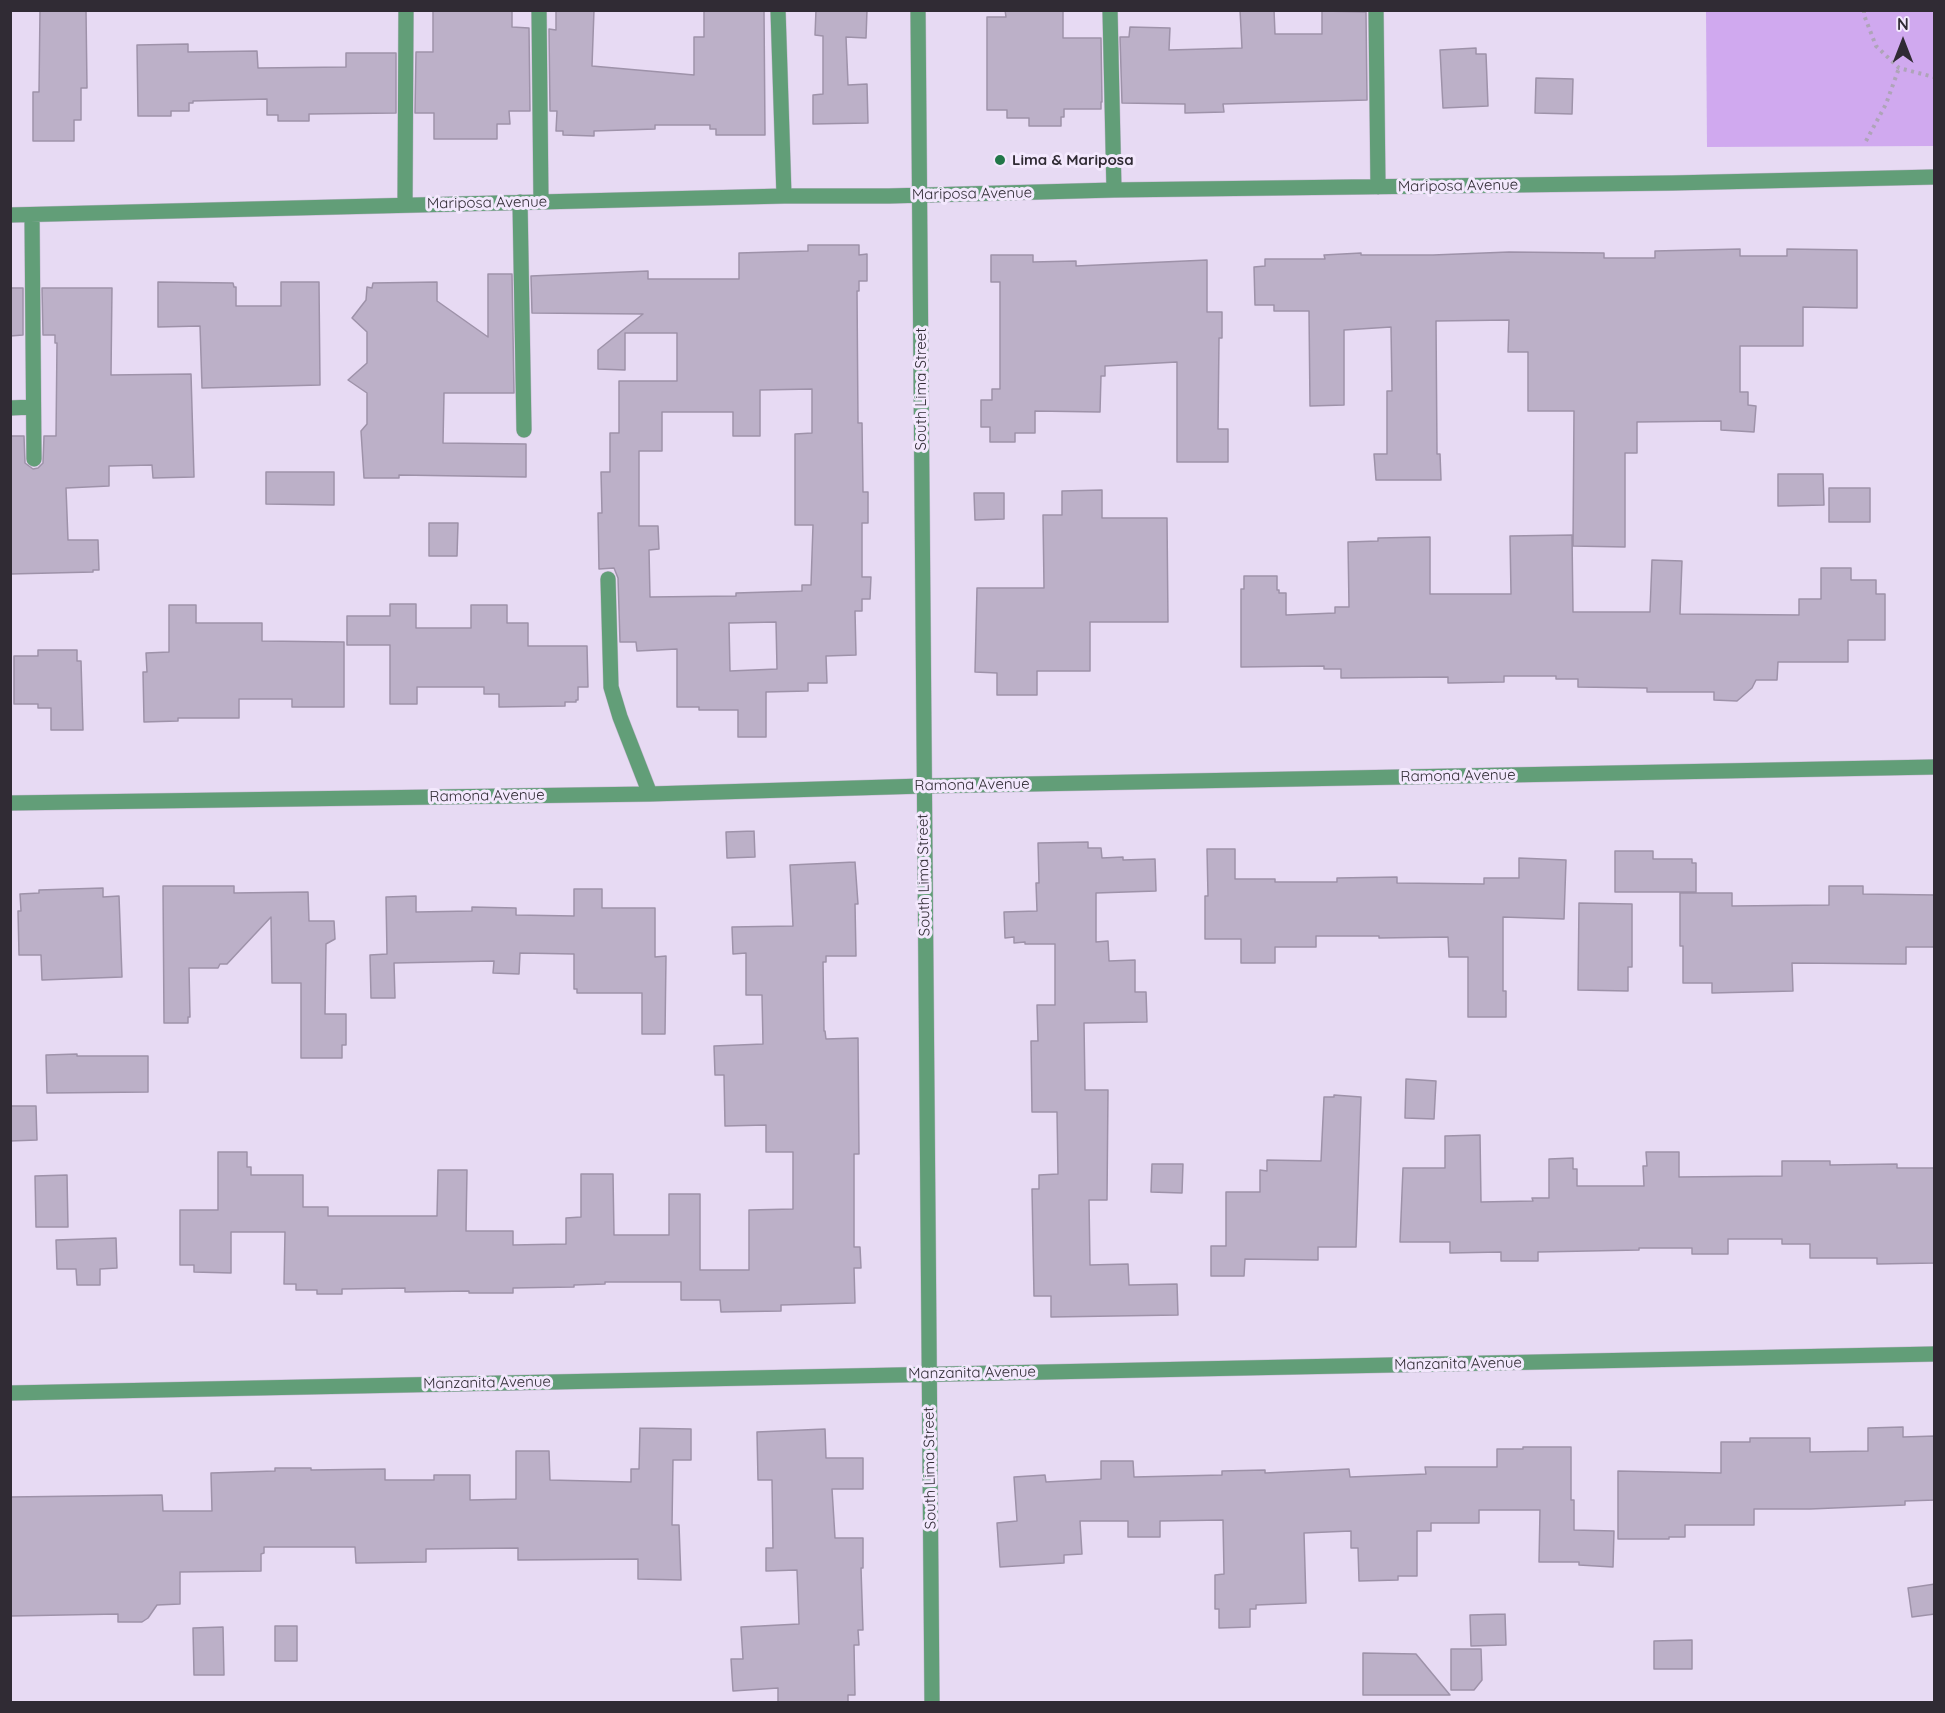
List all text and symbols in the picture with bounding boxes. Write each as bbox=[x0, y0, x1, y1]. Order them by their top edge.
north arrow bbox=[1873, 12, 1933, 72]
text: N bbox=[1897, 14, 1909, 34]
place label: Lima & Mariposa bbox=[1012, 151, 1134, 169]
marker: Lima & Mariposa bbox=[993, 153, 1007, 167]
street label: Mariposa Avenue bbox=[1398, 176, 1518, 196]
street label: Mariposa Avenue bbox=[912, 184, 1032, 204]
street label: Mariposa Avenue bbox=[427, 193, 547, 213]
street label: South Lima Street bbox=[912, 328, 930, 450]
street label: Ramona Avenue bbox=[1400, 766, 1516, 786]
street label: Ramona Avenue bbox=[914, 775, 1030, 795]
street label: Ramona Avenue bbox=[429, 786, 545, 806]
street label: South Lima Street bbox=[914, 813, 934, 937]
street label: Manzanita Avenue bbox=[1394, 1354, 1522, 1374]
street label: Manzanita Avenue bbox=[908, 1363, 1036, 1383]
street label: Manzanita Avenue bbox=[423, 1373, 551, 1393]
street label: South Lima Street bbox=[920, 1406, 940, 1530]

